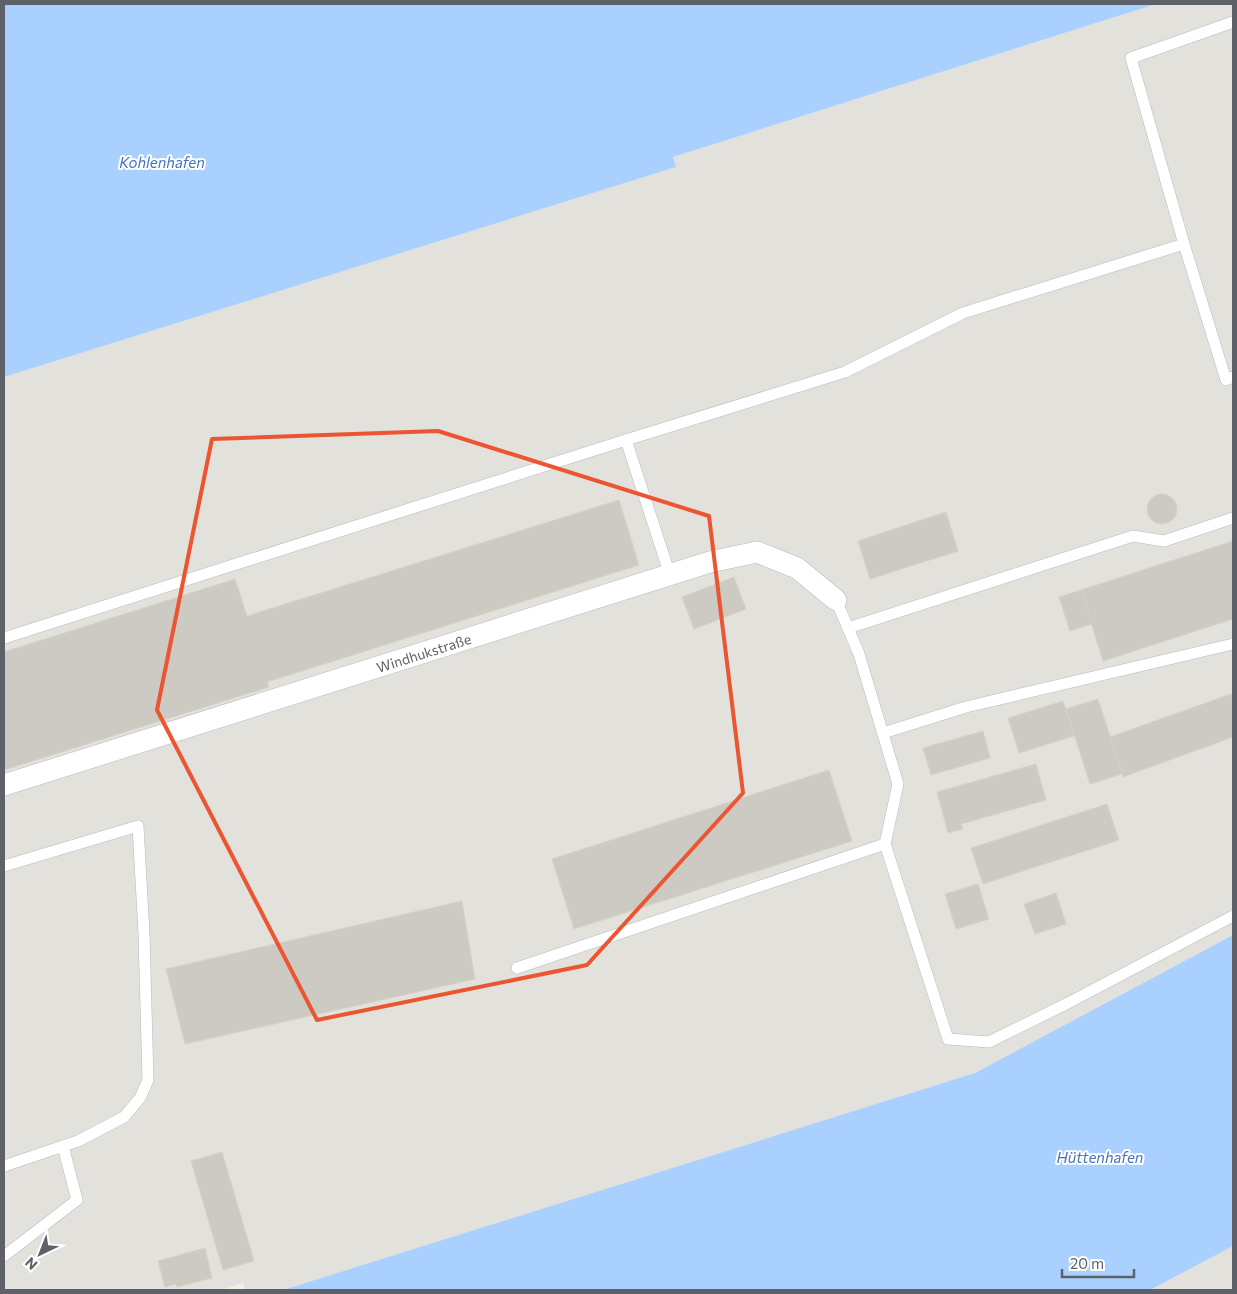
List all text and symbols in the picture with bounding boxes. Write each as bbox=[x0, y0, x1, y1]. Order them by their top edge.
water label: Kohlenhafen bbox=[119, 153, 205, 171]
street label: Windhukstraße bbox=[374, 630, 473, 675]
water label: Hüttenhafen bbox=[1057, 1148, 1143, 1166]
north arrow bbox=[15, 1229, 65, 1279]
scale bar bbox=[1062, 1246, 1134, 1278]
text: N bbox=[21, 1254, 40, 1274]
text: 20 m bbox=[1070, 1254, 1104, 1272]

